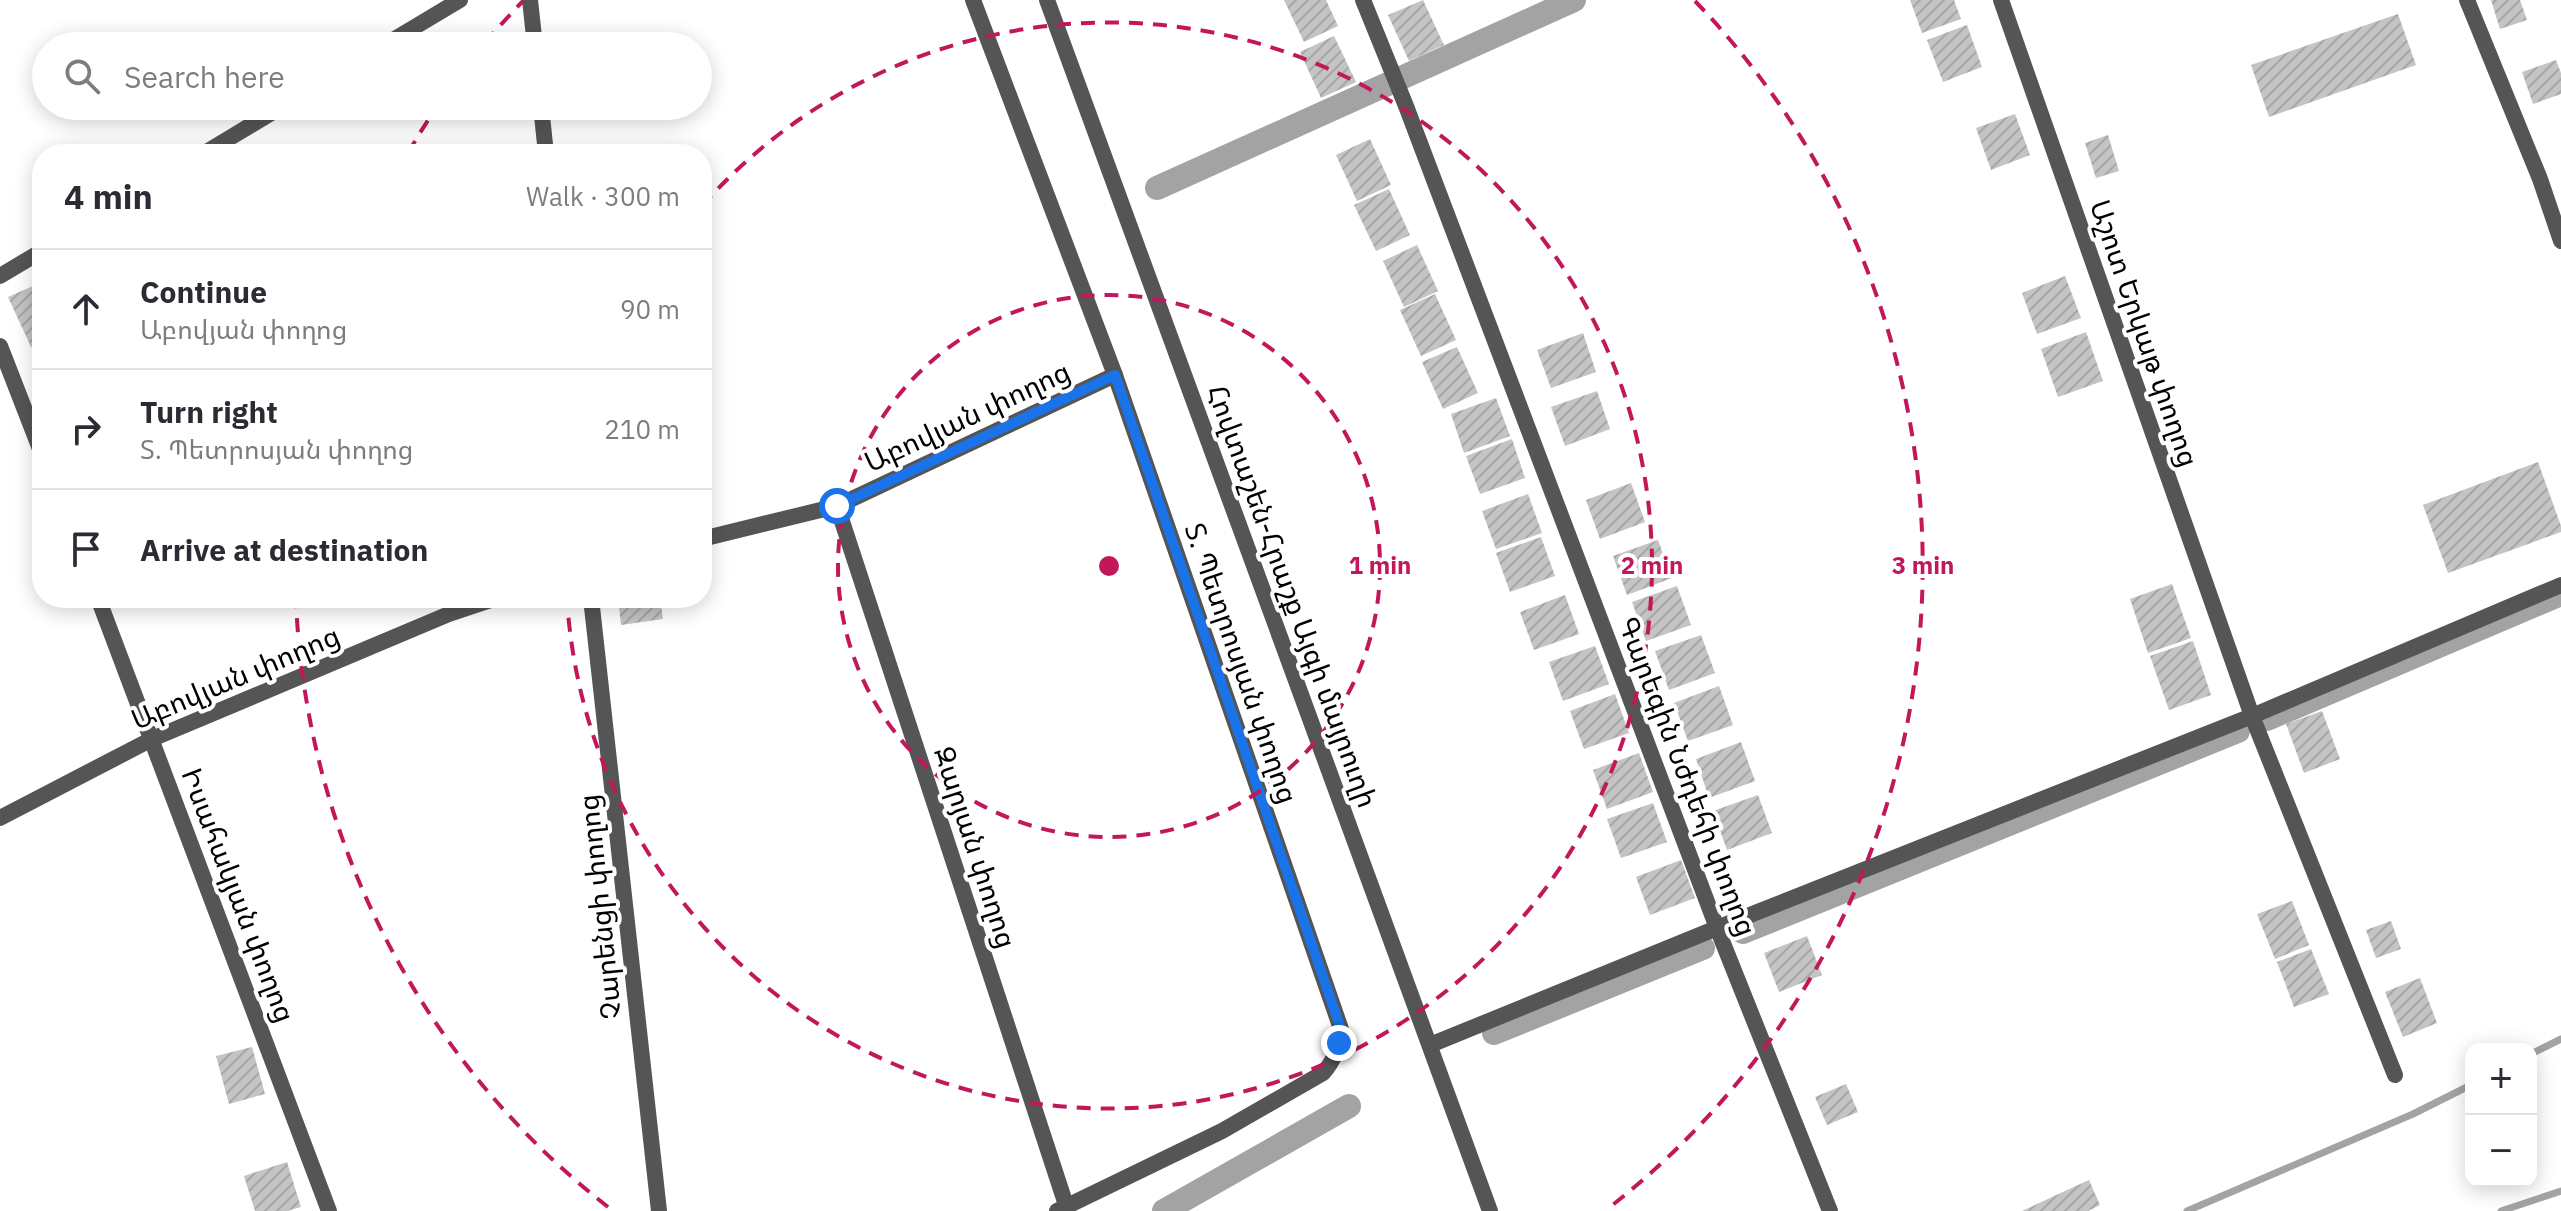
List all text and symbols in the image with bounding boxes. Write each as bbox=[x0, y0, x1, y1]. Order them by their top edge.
search box bbox=[32, 32, 712, 120]
icon: search bbox=[60, 54, 104, 98]
text: Search here bbox=[124, 57, 285, 96]
text: 4 min bbox=[64, 174, 153, 218]
text: Walk · 300 m bbox=[526, 179, 680, 213]
street label: Աշոտ Երկաթ փողոց bbox=[2082, 195, 2208, 471]
text: Continue bbox=[140, 272, 267, 311]
icon: ahead bbox=[64, 287, 108, 331]
text: 90 m bbox=[620, 292, 680, 326]
text: Աբովյան փողոց bbox=[140, 312, 347, 346]
street label: Աբովյան փողոց bbox=[858, 352, 1076, 480]
street label: Հովտաշեն-Հրաշք Այգի մայրուղի bbox=[1199, 380, 1387, 812]
text: Turn right bbox=[140, 392, 278, 431]
icon: right bbox=[64, 407, 108, 451]
text: 210 m bbox=[604, 412, 680, 446]
text: Տ. Պետրոսյան փողոց bbox=[140, 432, 413, 466]
route start bbox=[819, 488, 855, 524]
street label: Տ. Պետրոսյան փողոց bbox=[1177, 518, 1307, 808]
icon: arrive bbox=[64, 527, 108, 571]
text: Arrive at destination bbox=[140, 530, 428, 569]
text: 1 min bbox=[1349, 549, 1411, 581]
text: 2 min bbox=[1621, 549, 1683, 581]
text: 3 min bbox=[1892, 549, 1954, 581]
centre of rings bbox=[1095, 552, 1123, 580]
street label: Գարեգին Նժդեհի փողոց bbox=[1610, 611, 1766, 941]
street label: Աբովյան փողոց bbox=[125, 616, 345, 738]
street label: Զարյան փողոց bbox=[926, 741, 1026, 953]
street label: Իսահակյան փողոց bbox=[173, 763, 305, 1027]
street label: Չարենցի փողոց bbox=[569, 793, 629, 1021]
route end bbox=[1321, 1025, 1357, 1061]
map controls bbox=[2465, 1043, 2537, 1187]
button: + bbox=[2465, 1043, 2537, 1115]
button: − bbox=[2465, 1115, 2537, 1187]

